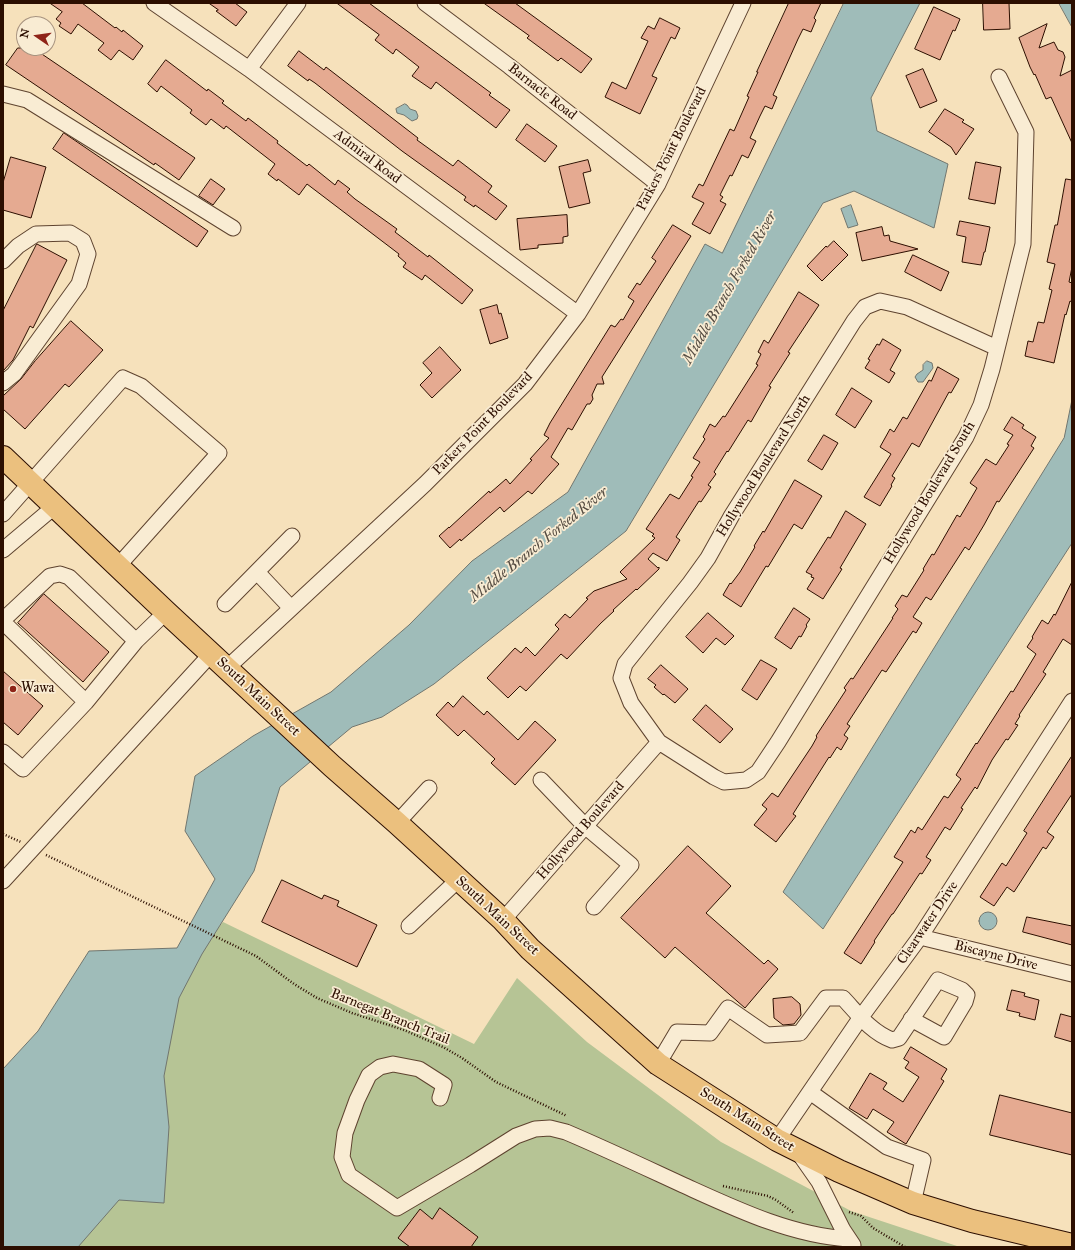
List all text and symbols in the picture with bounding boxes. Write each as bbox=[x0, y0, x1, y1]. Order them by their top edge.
north arrow bbox=[16, 16, 56, 56]
text: N bbox=[17, 27, 32, 39]
street label: Barnacle Road bbox=[504, 60, 580, 124]
street label: Parkers Point Boulevard bbox=[633, 84, 711, 214]
street label: Admiral Road bbox=[330, 126, 404, 188]
water label: Middle Branch Forked River bbox=[679, 209, 781, 367]
street label: Parkers Point Boulevard bbox=[429, 369, 537, 479]
street label: Hollywood Boulevard North bbox=[713, 392, 815, 540]
street label: Hollywood Boulevard South bbox=[881, 419, 979, 567]
water label: Middle Branch Forked River bbox=[466, 484, 612, 606]
street label: South Main Street bbox=[213, 654, 303, 740]
place label: Wawa bbox=[21, 681, 54, 697]
marker: Wawa bbox=[8, 684, 18, 694]
street label: Hollywood Boulevard bbox=[534, 778, 628, 884]
street label: South Main Street bbox=[452, 873, 542, 959]
street label: Clearwater Drive bbox=[894, 878, 962, 968]
street label: Biscayne Drive bbox=[953, 938, 1039, 974]
street label: Barnegat Branch Trail bbox=[328, 985, 452, 1049]
street label: South Main Street bbox=[697, 1084, 797, 1156]

